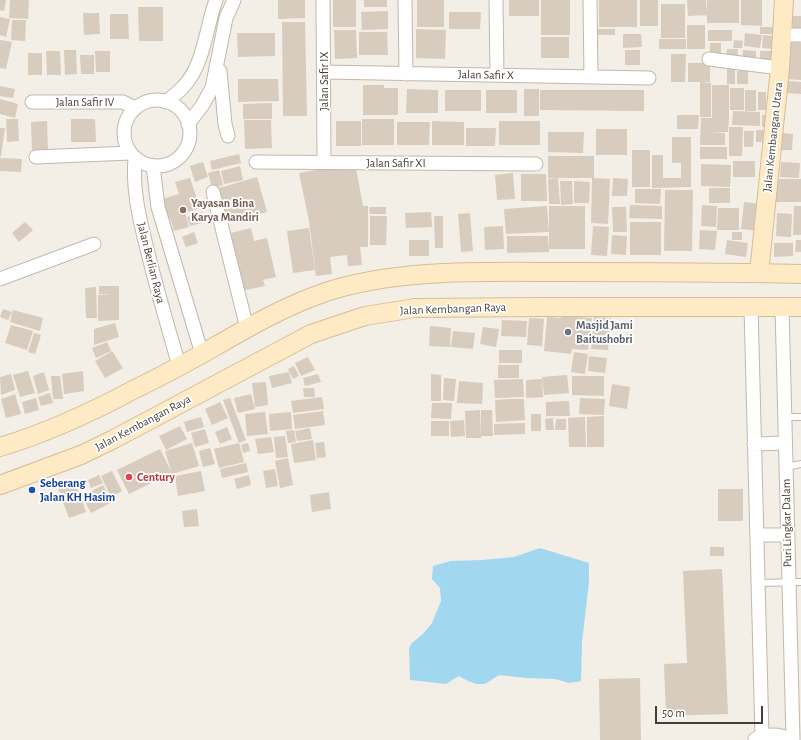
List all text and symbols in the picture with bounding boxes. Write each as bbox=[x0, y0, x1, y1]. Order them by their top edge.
street label: Jalan Safir IX bbox=[317, 51, 331, 111]
street label: Jalan Safir X bbox=[458, 67, 514, 83]
street label: Jalan Kembangan Utara bbox=[760, 81, 786, 193]
street label: Jalan Safir IV bbox=[56, 95, 114, 109]
street label: Jalan Safir XI bbox=[366, 156, 426, 170]
place label: Yayasan Bina Karya Mandiri bbox=[191, 196, 259, 224]
marker: Yayasan Bina Karya Mandiri bbox=[178, 205, 188, 215]
street label: Jalan Berlian Raya bbox=[134, 221, 168, 305]
street label: Jalan Kembangan Raya bbox=[400, 300, 506, 318]
place label: Masjid Jami Baitushobri bbox=[576, 318, 633, 346]
marker: Masjid Jami Baitushobri bbox=[563, 327, 573, 337]
street label: Jalan Kembangan Raya bbox=[93, 392, 193, 454]
place label: Century bbox=[137, 470, 175, 484]
marker: Century bbox=[124, 472, 134, 482]
place label: Seberang Jalan KH Hasim bbox=[40, 476, 115, 504]
street label: Puri Lingkar Dalam bbox=[779, 479, 795, 567]
marker: Seberang Jalan KH Hasim bbox=[27, 485, 37, 495]
scale bar bbox=[657, 698, 765, 724]
text: 50 m bbox=[662, 707, 685, 719]

